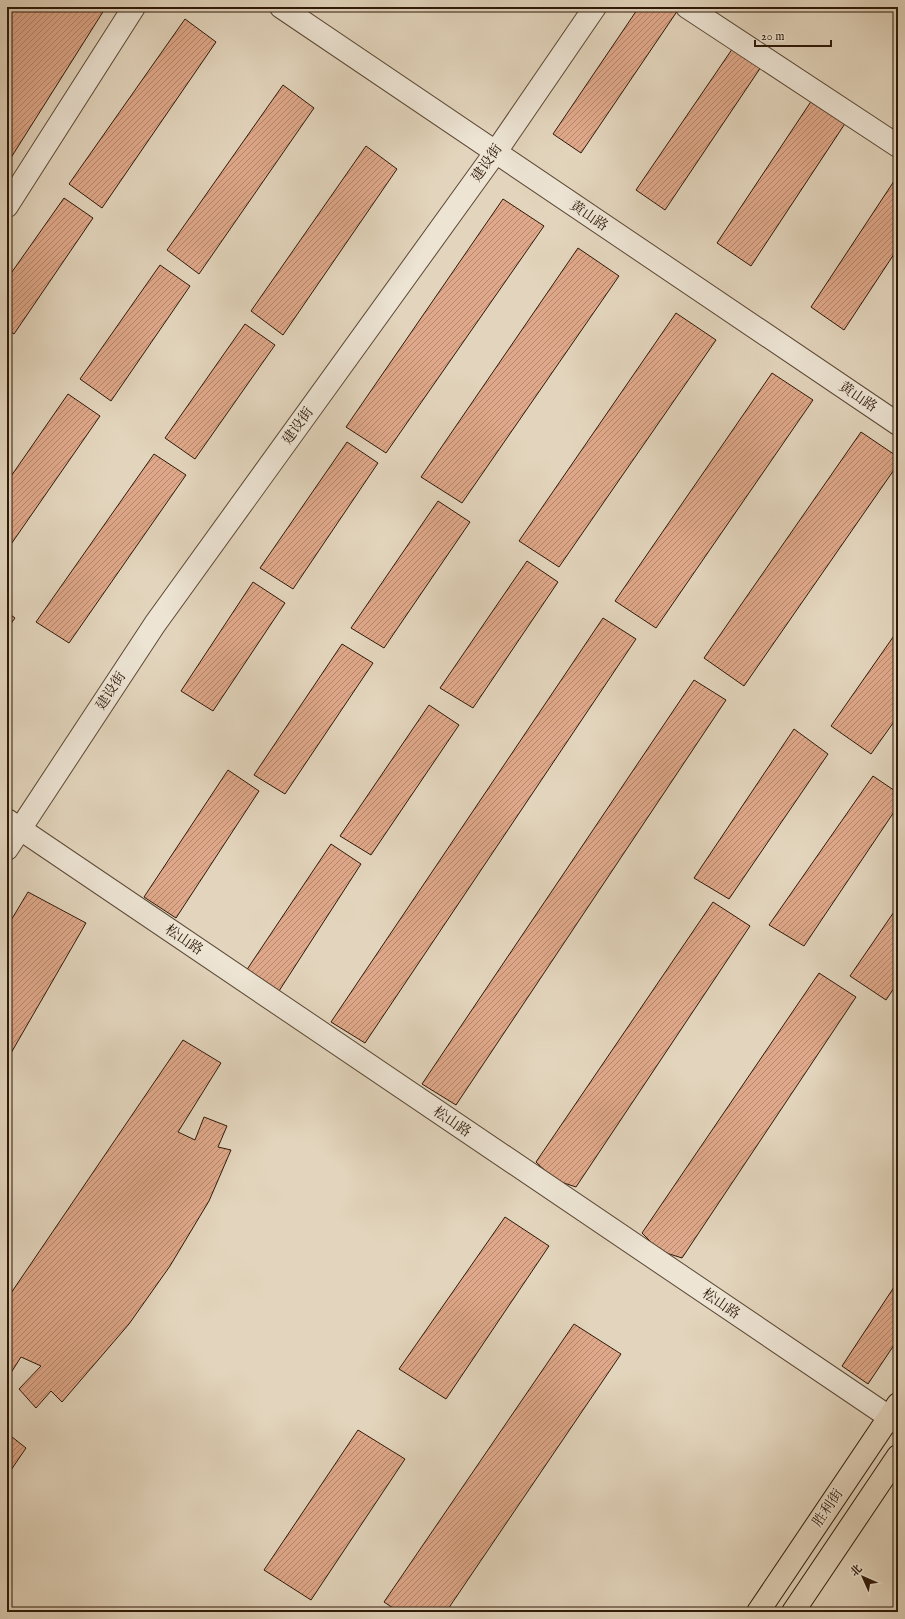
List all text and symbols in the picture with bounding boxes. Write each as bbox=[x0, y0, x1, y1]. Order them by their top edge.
scale bar bbox=[755, 22, 831, 48]
text: 20 m bbox=[761, 29, 784, 44]
street label: 建设街 bbox=[468, 141, 506, 185]
street label: 黄山路 bbox=[567, 197, 611, 235]
street label: 黄山路 bbox=[836, 378, 880, 416]
street label: 建设街 bbox=[278, 404, 318, 448]
street label: 建设街 bbox=[92, 668, 130, 714]
street label: 松山路 bbox=[162, 921, 206, 959]
street label: 松山路 bbox=[430, 1103, 474, 1141]
street label: 松山路 bbox=[699, 1285, 743, 1323]
street label: 胜利街 bbox=[809, 1486, 847, 1530]
north arrow bbox=[843, 1557, 883, 1597]
text: 北 bbox=[848, 1562, 865, 1579]

